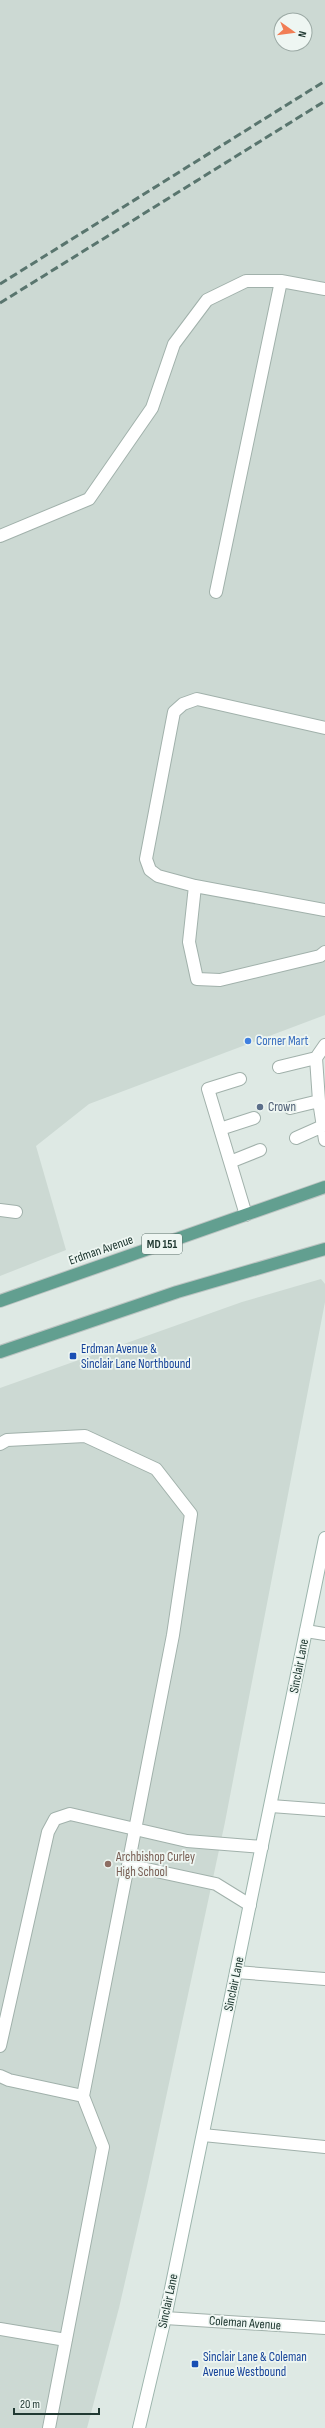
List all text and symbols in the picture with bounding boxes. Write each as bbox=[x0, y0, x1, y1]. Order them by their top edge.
north arrow bbox=[273, 12, 313, 52]
text: N bbox=[295, 30, 309, 39]
place label: Corner Mart bbox=[256, 1033, 309, 1049]
marker: Corner Mart bbox=[243, 1036, 253, 1046]
place label: Crown bbox=[268, 1099, 296, 1115]
marker: Crown bbox=[255, 1102, 265, 1112]
street label: Erdman Avenue bbox=[67, 1232, 135, 1268]
road number: MD 151 bbox=[142, 1234, 182, 1254]
place label: Erdman Avenue & Sinclair Lane Northbound bbox=[81, 1341, 191, 1372]
marker: Erdman Avenue & Sinclair Lane Northbound bbox=[68, 1351, 78, 1361]
street label: Sinclair Lane bbox=[286, 1637, 312, 1695]
place label: Archbishop Curley High School bbox=[115, 1849, 195, 1880]
marker: Archbishop Curley High School bbox=[103, 1859, 113, 1869]
street label: Sinclair Lane bbox=[220, 1955, 248, 2013]
street label: Sinclair Lane bbox=[154, 2272, 182, 2330]
street label: Coleman Avenue bbox=[209, 2313, 281, 2333]
place label: Sinclair Lane & Coleman Avenue Westbound bbox=[202, 2349, 307, 2380]
marker: Sinclair Lane & Coleman Avenue Westbound bbox=[190, 2359, 200, 2369]
scale bar bbox=[14, 2390, 99, 2416]
text: 20 m bbox=[20, 2397, 40, 2412]

